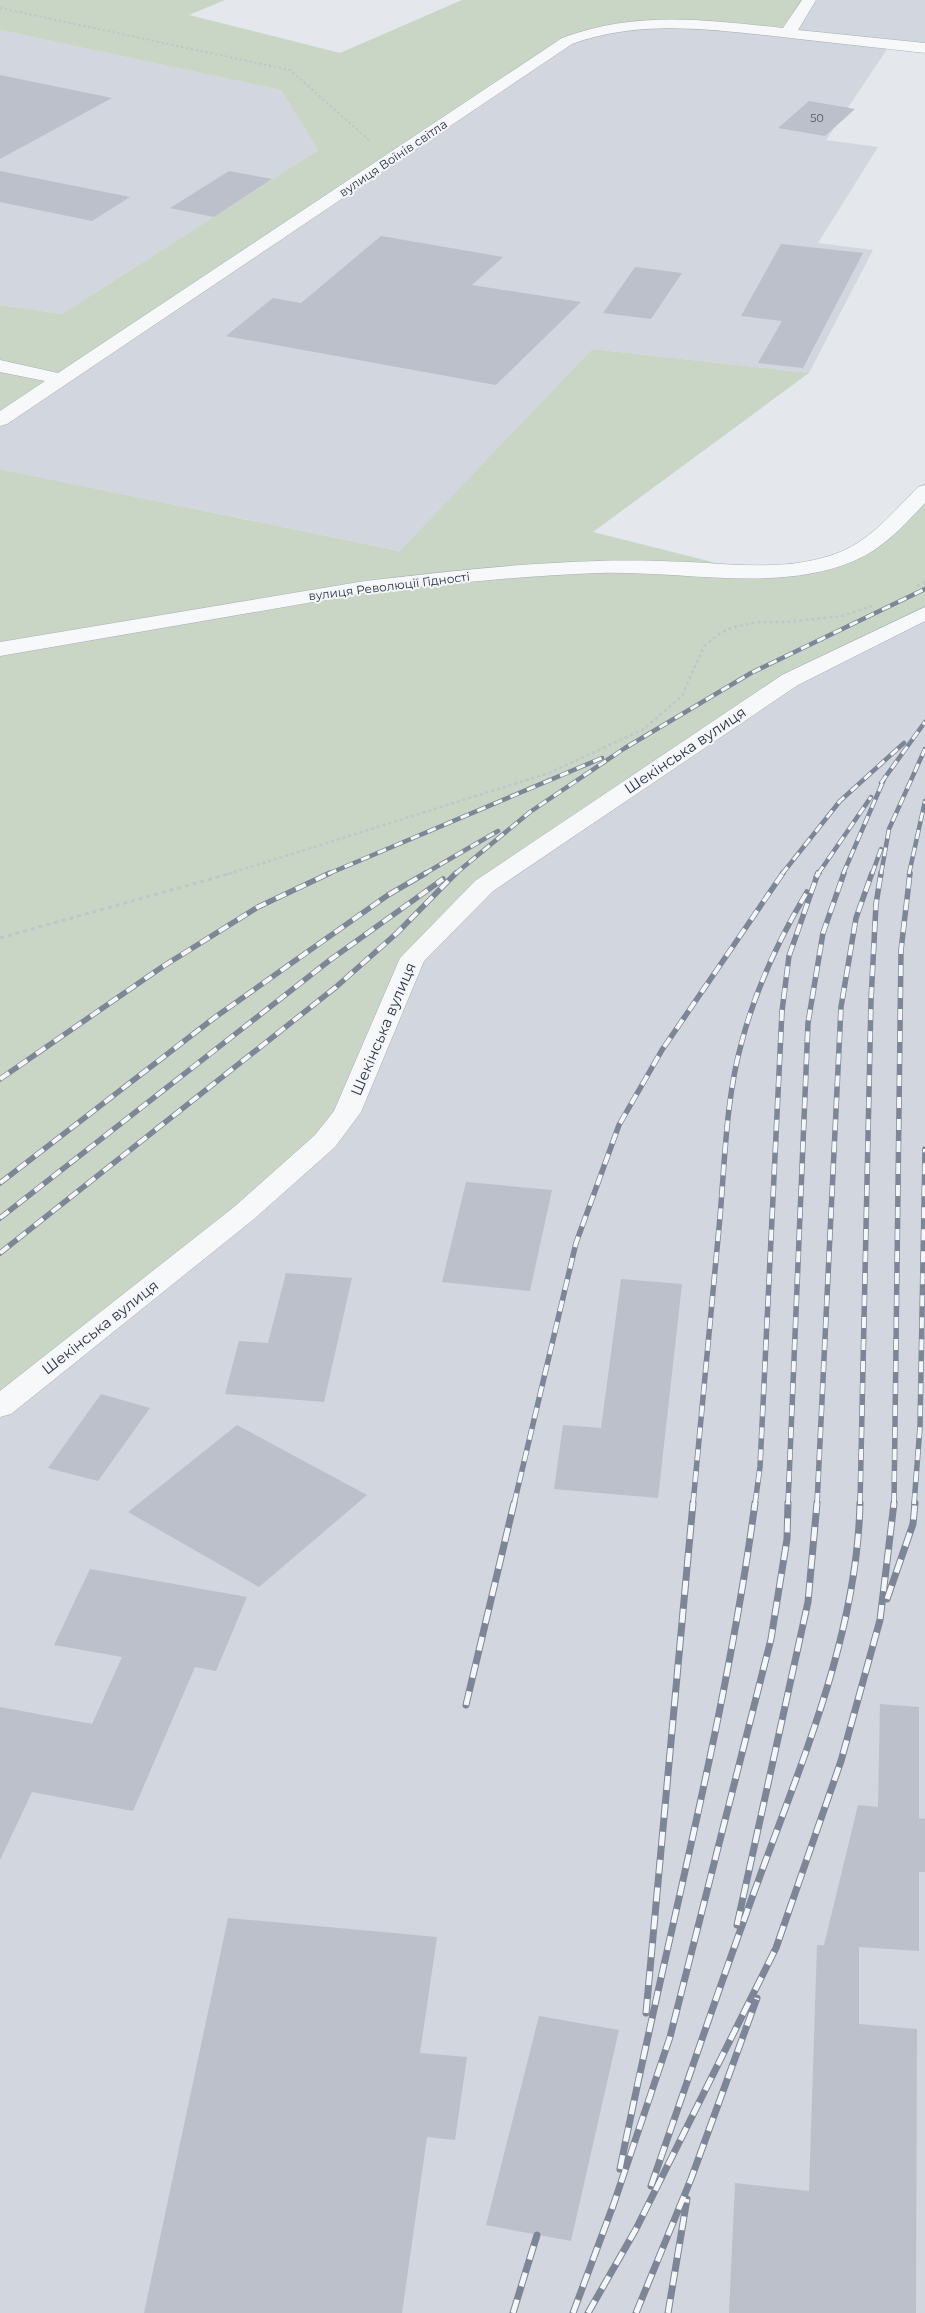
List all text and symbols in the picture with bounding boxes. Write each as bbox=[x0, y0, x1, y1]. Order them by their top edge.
house number: 50 bbox=[810, 111, 824, 125]
street label: вулиця Воїнів світла bbox=[336, 116, 450, 200]
street label: вулиця Революції Гідності bbox=[307, 569, 471, 603]
street label: Шекінська вулиця bbox=[620, 702, 750, 798]
street label: Шекінська вулиця bbox=[346, 959, 420, 1099]
street label: Шекінська вулиця bbox=[38, 1275, 162, 1379]

